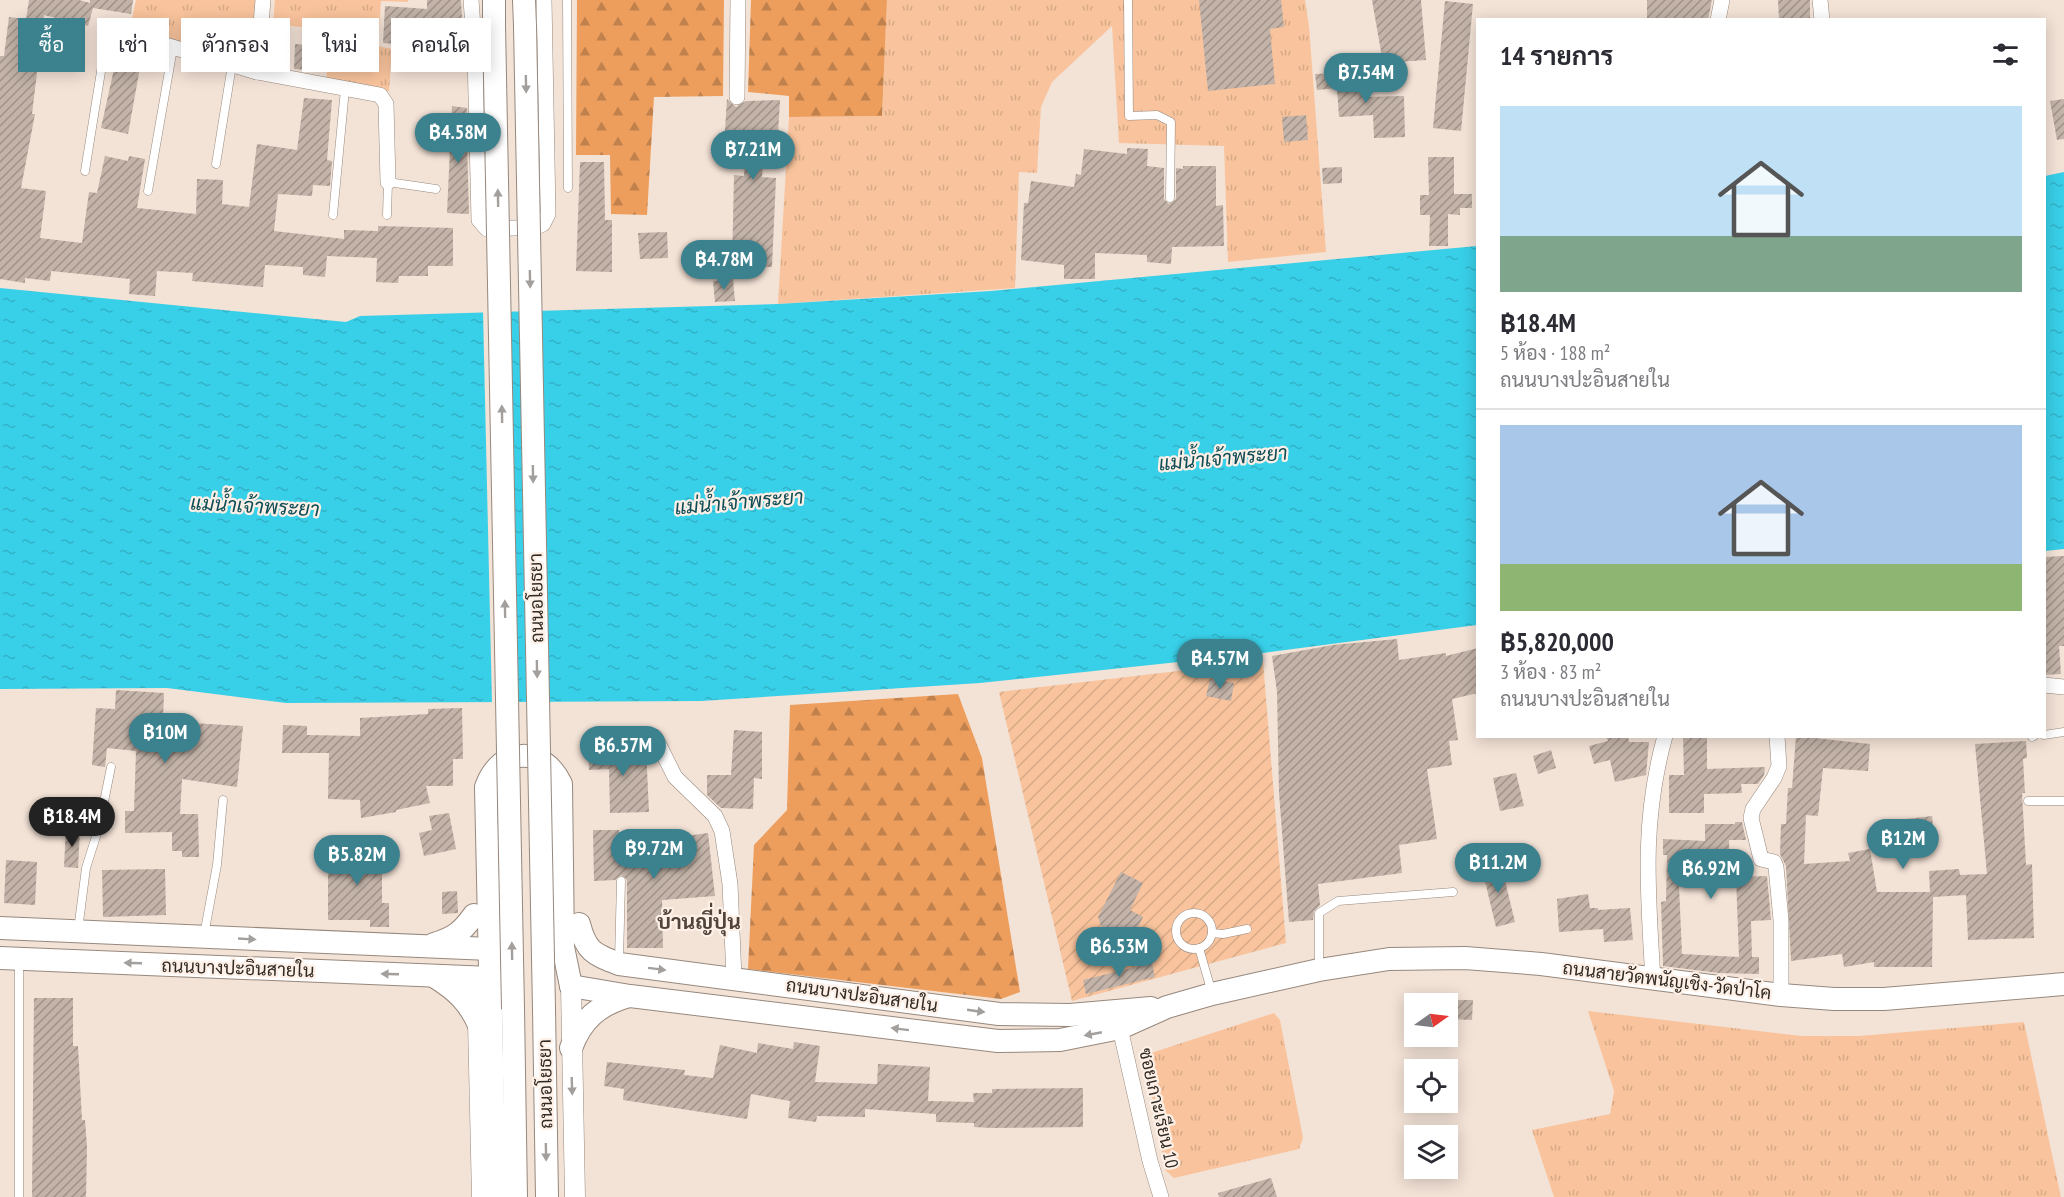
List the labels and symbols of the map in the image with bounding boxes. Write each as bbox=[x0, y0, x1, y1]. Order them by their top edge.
pin: ฿7.54M bbox=[1317, 53, 1415, 104]
one-way arrow bbox=[521, 75, 531, 94]
pin: ฿4.58M bbox=[409, 113, 507, 164]
pin: ฿7.21M bbox=[704, 130, 802, 181]
one-way arrow bbox=[493, 189, 502, 208]
pin: ฿4.78M bbox=[675, 240, 773, 291]
one-way arrow bbox=[525, 270, 534, 289]
one-way arrow bbox=[497, 405, 506, 424]
water label: แม่น้ำเจ้าพระยา bbox=[1157, 434, 1289, 477]
one-way arrow bbox=[529, 464, 538, 483]
water label: แม่น้ำเจ้าพระยา bbox=[673, 478, 805, 521]
water label: แม่น้ำเจ้าพระยา bbox=[190, 485, 320, 522]
street label: ถนนอโยธยา bbox=[523, 553, 548, 643]
one-way arrow bbox=[501, 600, 510, 619]
pin: ฿4.57M bbox=[1171, 639, 1269, 690]
one-way arrow bbox=[532, 659, 542, 678]
pin: ฿10M bbox=[129, 713, 201, 764]
pin: ฿6.57M bbox=[574, 726, 672, 777]
pin: ฿18.4M bbox=[23, 797, 121, 848]
pin: ฿12M bbox=[1867, 819, 1939, 870]
pin: ฿9.72M bbox=[605, 829, 703, 880]
pin: ฿5.82M bbox=[308, 835, 406, 886]
pin: ฿11.2M bbox=[1449, 843, 1547, 894]
pin: ฿6.92M bbox=[1662, 849, 1760, 900]
district label: บ้านญี่ปุ่น bbox=[657, 902, 741, 937]
pin: ฿6.53M bbox=[1070, 927, 1168, 978]
one-way arrow bbox=[238, 934, 257, 943]
one-way arrow bbox=[507, 941, 517, 960]
street label: ถนนบางปะอินสายใน bbox=[161, 953, 315, 982]
street label: ถนนสายวัดพนัญเชิง-วัดป่าโค bbox=[1561, 955, 1773, 1004]
one-way arrow bbox=[123, 959, 142, 968]
one-way arrow bbox=[648, 964, 667, 973]
one-way arrow bbox=[381, 969, 400, 979]
street label: ถนนบางปะอินสายใน bbox=[785, 972, 940, 1017]
north arrow bbox=[1404, 993, 1458, 1047]
one-way arrow bbox=[966, 1006, 985, 1015]
one-way arrow bbox=[890, 1024, 909, 1033]
one-way arrow bbox=[1084, 1030, 1103, 1039]
street label: ถนนอโยธยา bbox=[532, 1039, 557, 1129]
street label: ซอยเกาะเรียน 10 bbox=[1134, 1046, 1185, 1170]
one-way arrow bbox=[567, 1077, 576, 1096]
one-way arrow bbox=[542, 1142, 551, 1161]

